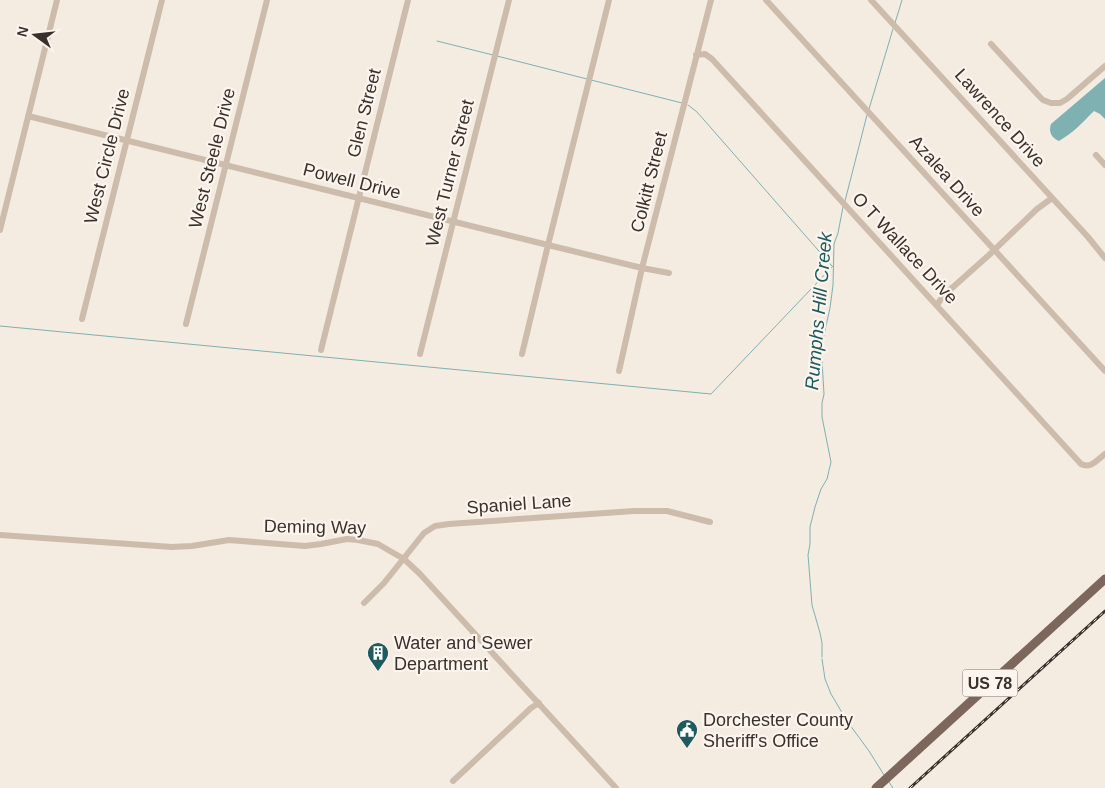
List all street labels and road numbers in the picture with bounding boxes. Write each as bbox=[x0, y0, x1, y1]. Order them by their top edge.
street label: Lawrence Drive bbox=[951, 65, 1049, 171]
street label: Glen Street bbox=[343, 66, 385, 160]
street label: West Circle Drive bbox=[81, 86, 133, 226]
street label: West Steele Drive bbox=[185, 86, 239, 230]
street label: West Turner Street bbox=[422, 97, 478, 249]
street label: Colkitt Street bbox=[627, 130, 671, 234]
street label: Azalea Drive bbox=[905, 131, 989, 221]
street label: Powell Drive bbox=[301, 159, 403, 203]
street label: O T Wallace Drive bbox=[848, 188, 962, 308]
street label: Spaniel Lane bbox=[466, 490, 572, 518]
street label: Deming Way bbox=[264, 516, 366, 538]
road number: US 78 bbox=[962, 670, 1018, 696]

